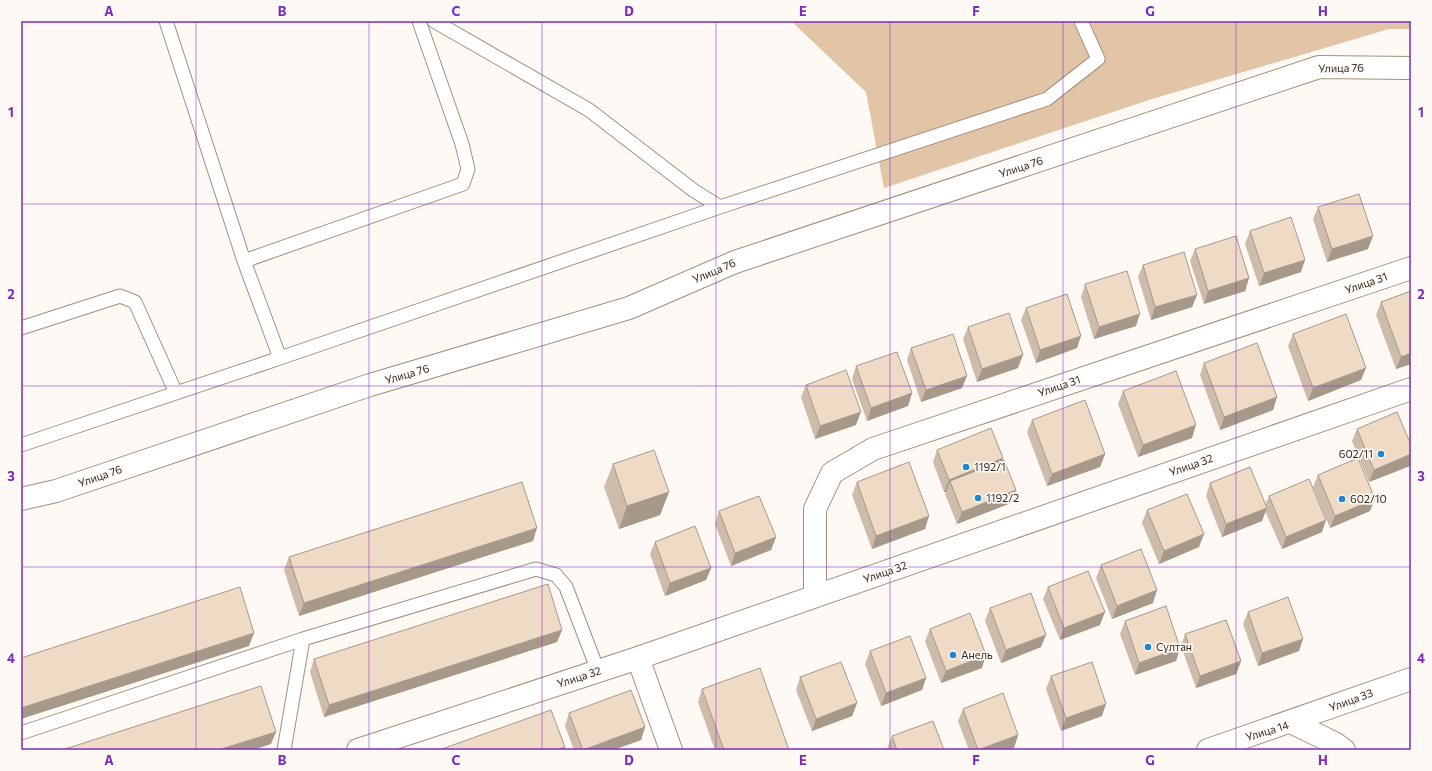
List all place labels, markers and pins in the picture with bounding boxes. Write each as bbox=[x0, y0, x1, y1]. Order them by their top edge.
place label: 602/11 bbox=[1339, 447, 1373, 460]
marker: 602/11 bbox=[1376, 449, 1386, 459]
place label: 1192/1 bbox=[974, 460, 1006, 473]
marker: 1192/1 bbox=[961, 462, 971, 472]
place label: 1192/2 bbox=[986, 491, 1019, 504]
place label: 602/10 bbox=[1350, 492, 1387, 505]
marker: 1192/2 bbox=[973, 493, 983, 503]
marker: 602/10 bbox=[1337, 494, 1347, 504]
place label: Султан bbox=[1156, 640, 1192, 653]
marker: Султан bbox=[1143, 642, 1153, 652]
place label: Анель bbox=[961, 648, 993, 661]
marker: Анель bbox=[948, 650, 958, 660]

